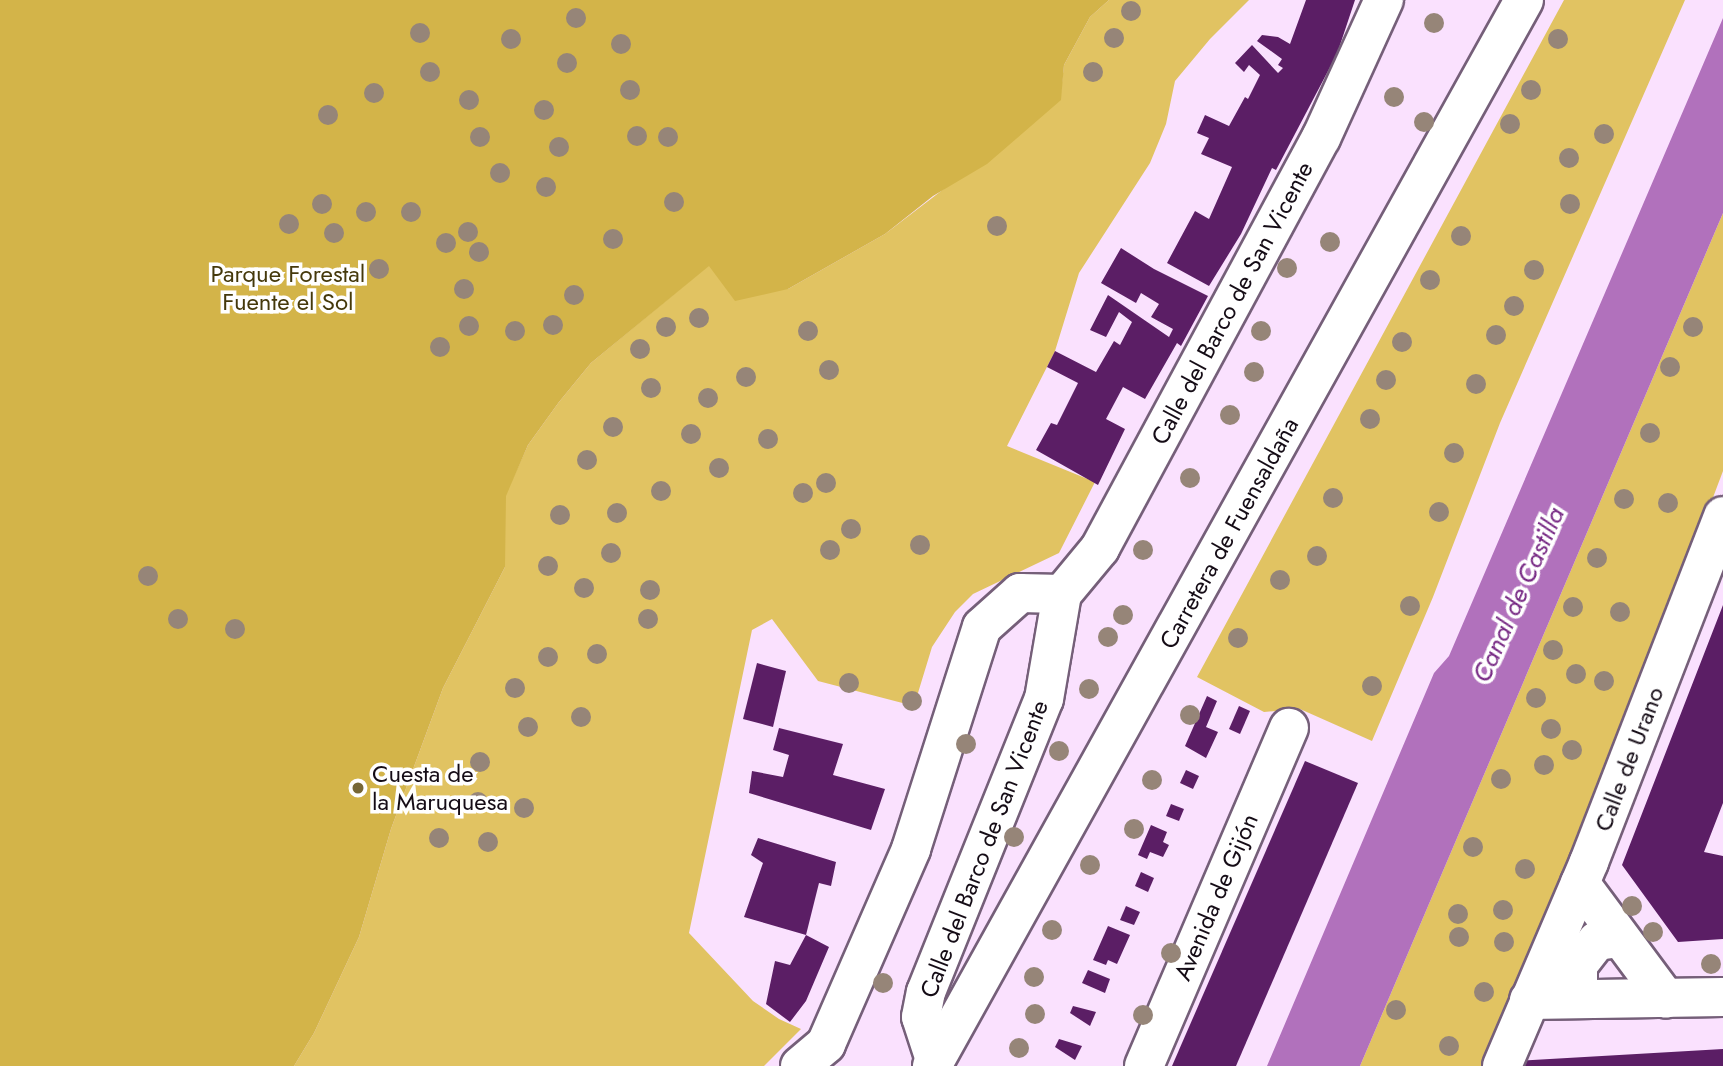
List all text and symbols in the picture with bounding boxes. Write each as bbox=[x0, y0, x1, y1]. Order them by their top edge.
street label: Calle del Barco de San Vicente bbox=[1145, 157, 1319, 449]
park label: Parque Forestal Fuente el Sol bbox=[211, 260, 365, 316]
street label: Carretera de Fuensaldaña bbox=[1153, 412, 1305, 654]
water label: Canal de Castilla bbox=[1466, 503, 1572, 687]
street label: Calle de Urano bbox=[1588, 683, 1670, 835]
street label: Calle del Barco de San Vicente bbox=[914, 696, 1054, 1002]
place label: Cuesta de la Maruquesa bbox=[372, 760, 508, 816]
marker: Cuesta de la Maruquesa bbox=[350, 780, 366, 796]
street label: Avenida de Gijón bbox=[1168, 809, 1264, 985]

